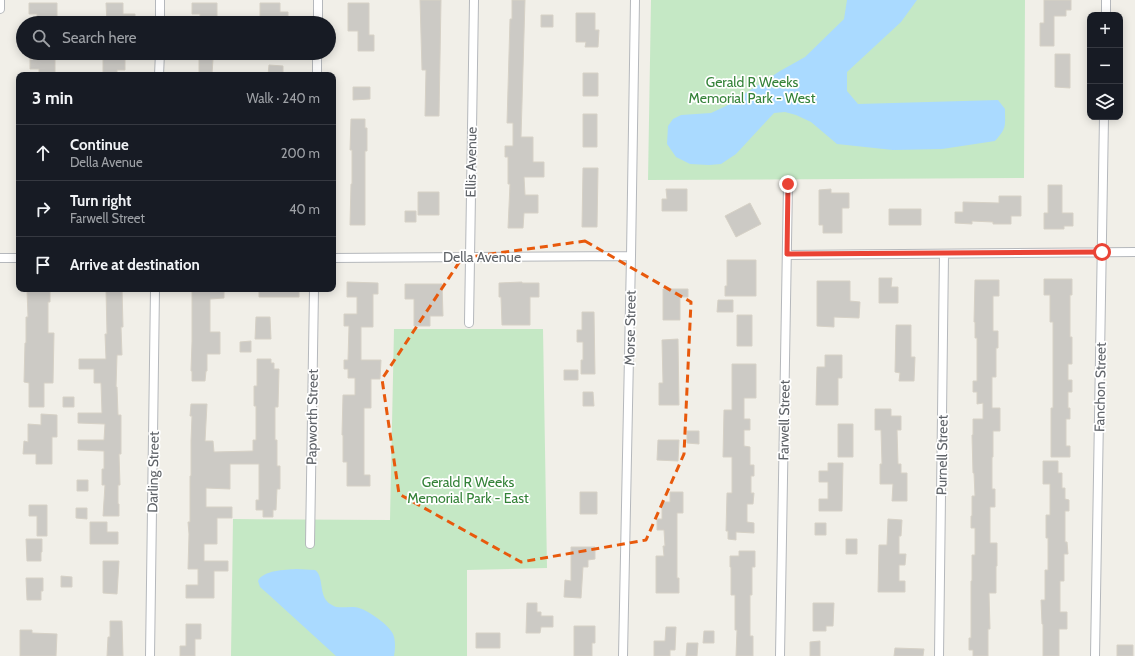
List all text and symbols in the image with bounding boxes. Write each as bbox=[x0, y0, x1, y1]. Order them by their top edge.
map controls bbox=[1087, 12, 1123, 120]
button: + bbox=[1087, 12, 1123, 48]
search box bbox=[16, 16, 336, 60]
icon: search bbox=[30, 27, 52, 49]
text: Search here bbox=[62, 29, 137, 47]
button: − bbox=[1087, 48, 1123, 84]
park label: Gerald R Weeks Memorial Park - West bbox=[689, 73, 816, 107]
button: layers bbox=[1087, 84, 1123, 120]
text: 3 min bbox=[32, 88, 73, 108]
text: Walk · 240 m bbox=[246, 90, 320, 106]
street label: Ellis Avenue bbox=[461, 127, 481, 197]
text: Continue bbox=[70, 136, 129, 154]
icon: ahead bbox=[32, 142, 54, 164]
text: 200 m bbox=[281, 145, 320, 161]
text: Della Avenue bbox=[70, 154, 143, 170]
route end bbox=[779, 175, 797, 193]
text: Turn right bbox=[70, 192, 131, 210]
icon: right bbox=[32, 198, 54, 220]
text: 40 m bbox=[289, 201, 320, 217]
text: Farwell Street bbox=[70, 210, 145, 226]
route start bbox=[1093, 243, 1111, 261]
street label: Della Avenue bbox=[443, 248, 521, 266]
icon: arrive bbox=[32, 254, 54, 276]
text: Arrive at destination bbox=[70, 256, 200, 274]
street label: Morse Street bbox=[620, 290, 640, 366]
street label: Fanchon Street bbox=[1090, 342, 1110, 432]
street label: Papworth Street bbox=[302, 369, 322, 465]
street label: Farwell Street bbox=[774, 379, 794, 460]
street label: Purnell Street bbox=[932, 414, 952, 495]
street label: Darling Street bbox=[143, 431, 163, 513]
park label: Gerald R Weeks Memorial Park - East bbox=[407, 473, 529, 507]

